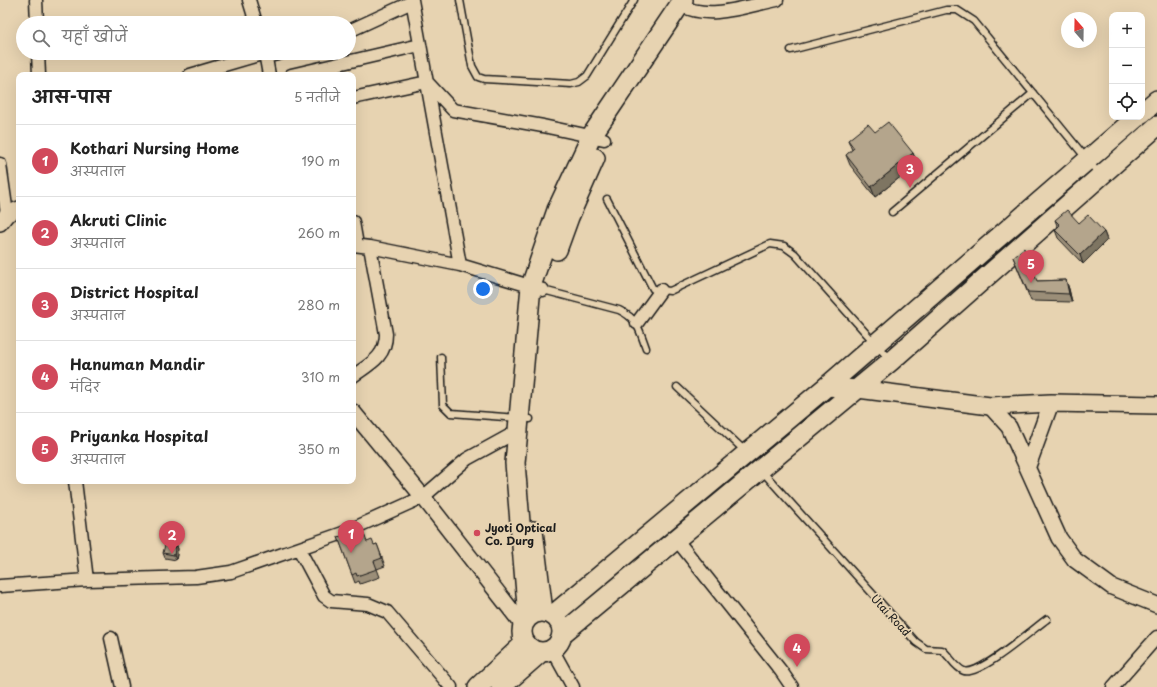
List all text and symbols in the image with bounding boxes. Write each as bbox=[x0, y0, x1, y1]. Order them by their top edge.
north arrow bbox=[1061, 12, 1097, 48]
map controls bbox=[1109, 12, 1145, 120]
button: + bbox=[1109, 12, 1145, 48]
search box bbox=[16, 16, 356, 60]
text: यहाँ खोजें bbox=[62, 24, 128, 47]
icon: search bbox=[30, 27, 52, 49]
button: − bbox=[1109, 48, 1145, 84]
text: आस-पास bbox=[32, 83, 111, 109]
button: locate bbox=[1109, 84, 1145, 120]
text: 5 नतीजे bbox=[294, 87, 340, 106]
text: Kothari Nursing Home bbox=[70, 136, 239, 159]
text: 1 bbox=[42, 151, 48, 170]
text: 190 m bbox=[301, 151, 340, 170]
pin: 3 bbox=[897, 155, 923, 188]
text: अस्पताल bbox=[70, 161, 125, 180]
text: Akruti Clinic bbox=[70, 208, 167, 231]
text: 2 bbox=[40, 223, 50, 242]
text: 260 m bbox=[298, 223, 340, 242]
text: अस्पताल bbox=[70, 233, 125, 252]
pin: 5 bbox=[1018, 250, 1044, 283]
your location bbox=[473, 279, 493, 299]
text: District Hospital bbox=[70, 280, 199, 303]
text: 3 bbox=[41, 295, 49, 314]
text: 280 m bbox=[298, 295, 340, 314]
text: अस्पताल bbox=[70, 305, 125, 324]
text: Hanuman Mandir bbox=[70, 352, 205, 375]
text: 4 bbox=[41, 367, 49, 386]
text: 310 m bbox=[301, 367, 340, 386]
text: मंदिर bbox=[70, 377, 100, 396]
text: Priyanka Hospital bbox=[70, 424, 208, 447]
text: 5 bbox=[41, 439, 49, 458]
text: 350 m bbox=[298, 439, 340, 458]
text: अस्पताल bbox=[70, 449, 125, 468]
place label: Jyoti Optical Co. Durg bbox=[485, 519, 556, 549]
pin: 1 bbox=[338, 520, 364, 553]
pin: 2 bbox=[159, 521, 185, 554]
marker: Jyoti Optical Co. Durg bbox=[472, 528, 482, 538]
street label: Utai Road bbox=[867, 590, 915, 640]
pin: 4 bbox=[784, 634, 810, 667]

